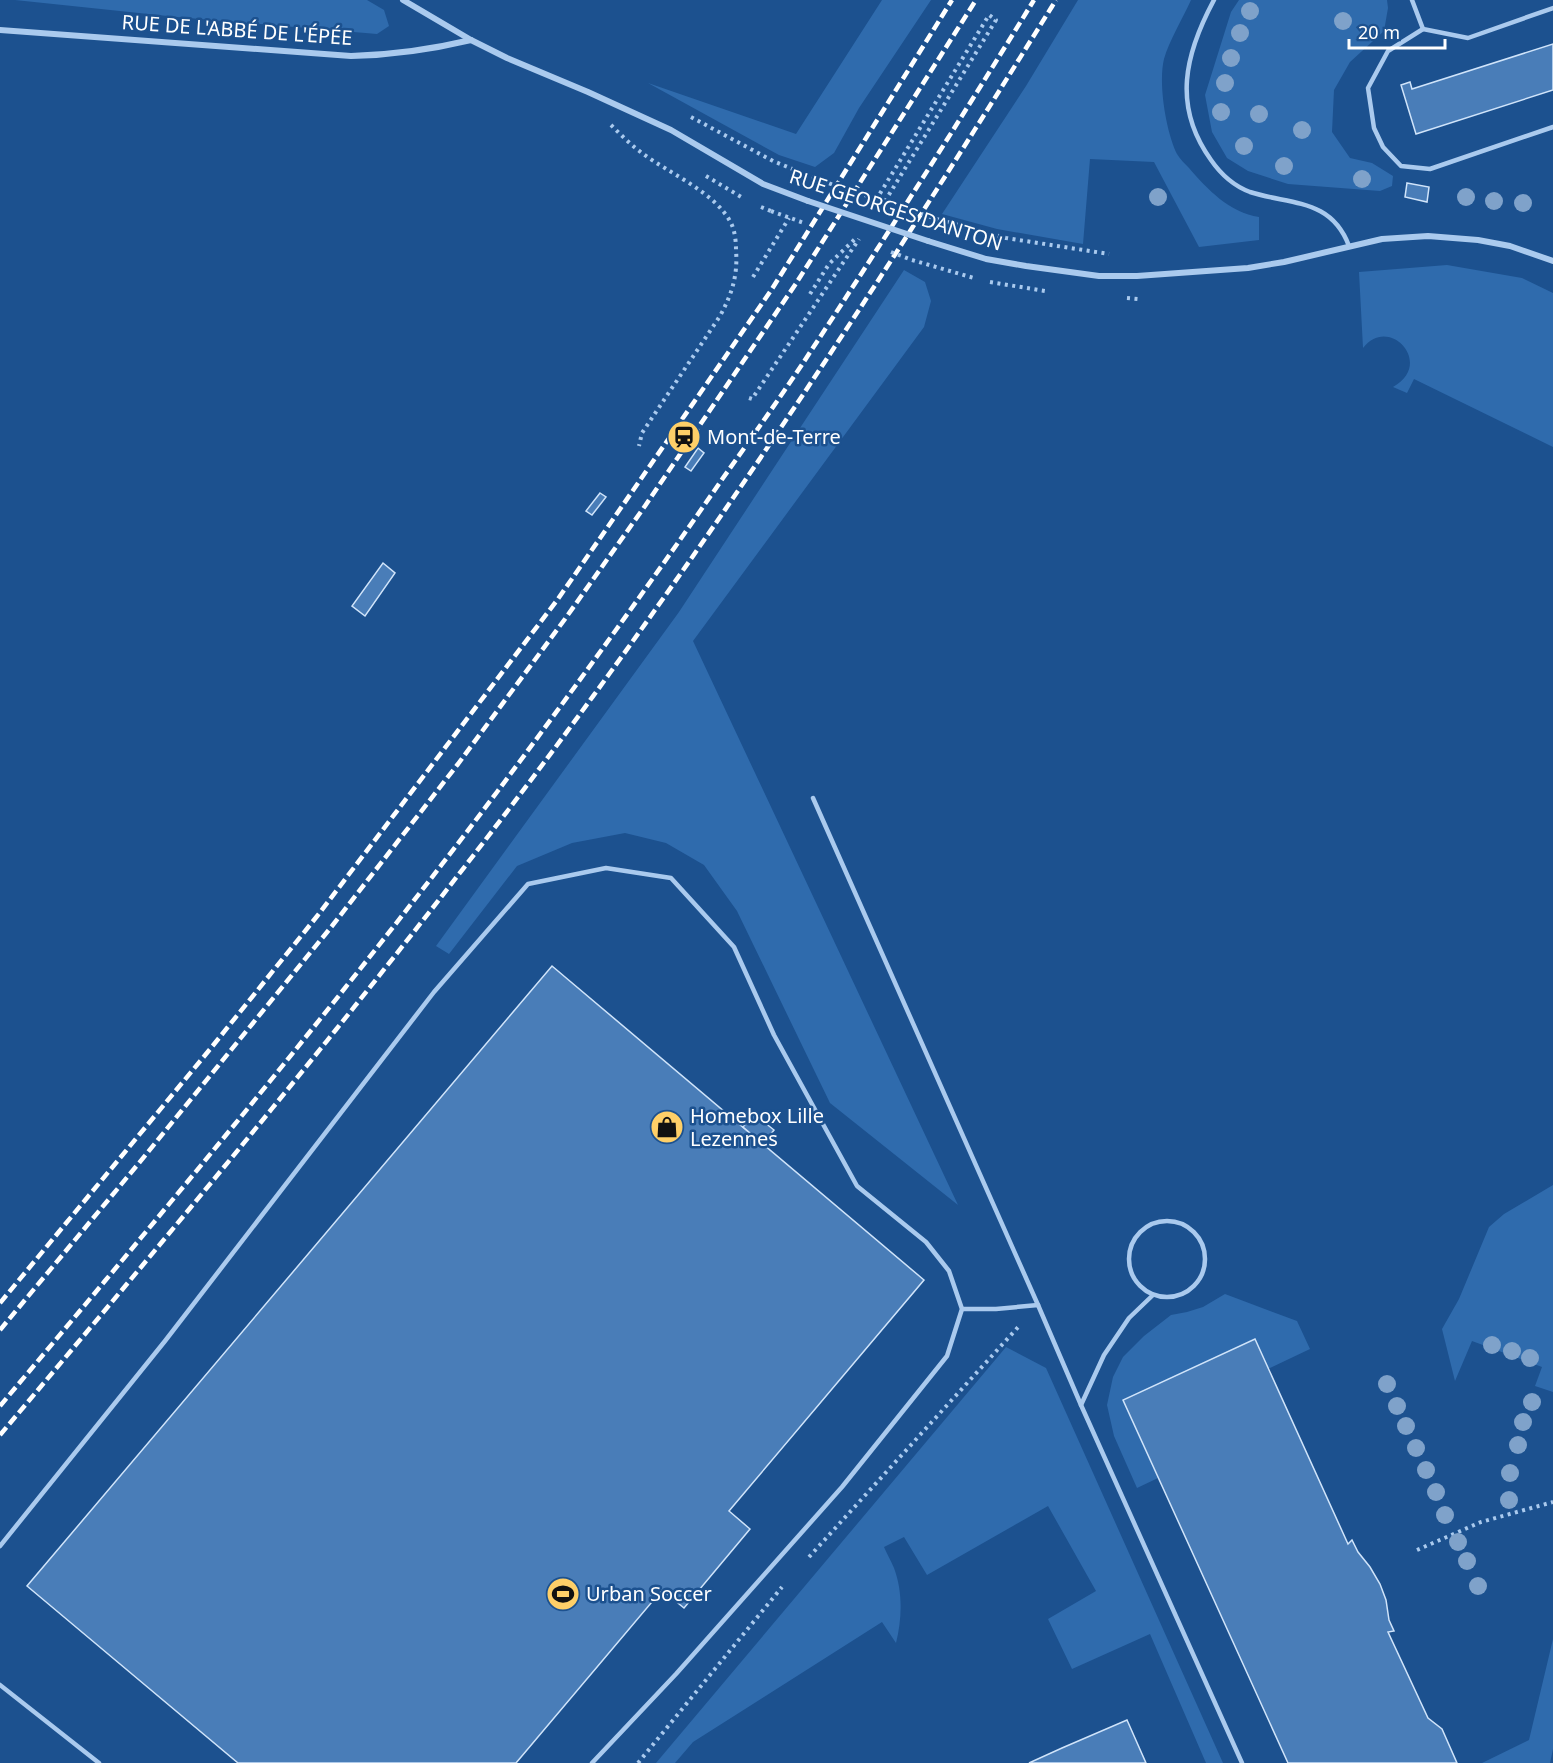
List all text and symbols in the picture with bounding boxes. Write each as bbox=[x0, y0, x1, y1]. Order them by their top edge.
street label: RUE DE L'ABBÉ DE L'ÉPÉE bbox=[121, 8, 353, 51]
scale bar bbox=[1349, 12, 1445, 50]
text: 20 m bbox=[1358, 20, 1400, 44]
street label: RUE GEORGES DANTON bbox=[786, 162, 1006, 257]
station icon: Mont-de-Terre bbox=[666, 419, 702, 455]
place label: Mont-de-Terre bbox=[707, 423, 841, 450]
place label: Homebox Lille Lezennes bbox=[690, 1102, 824, 1152]
shop icon: Homebox Lille Lezennes bbox=[649, 1109, 685, 1145]
sports icon: Urban Soccer bbox=[545, 1576, 581, 1612]
place label: Urban Soccer bbox=[586, 1580, 712, 1607]

